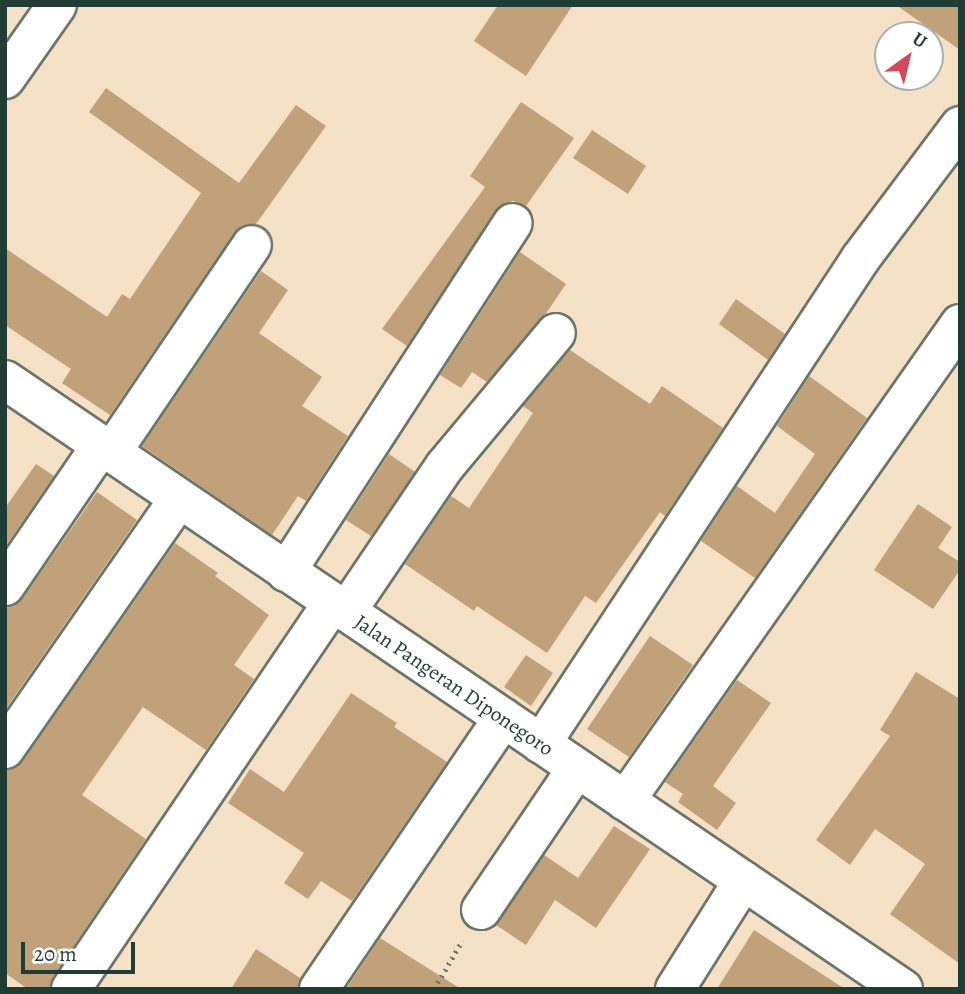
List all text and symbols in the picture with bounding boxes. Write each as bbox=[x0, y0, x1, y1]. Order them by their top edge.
north arrow bbox=[874, 21, 944, 91]
text: U bbox=[907, 26, 932, 55]
street label: Jalan Pangeran Diponegoro bbox=[350, 609, 558, 761]
scale bar bbox=[24, 928, 138, 972]
text: 20 m bbox=[34, 940, 77, 968]

